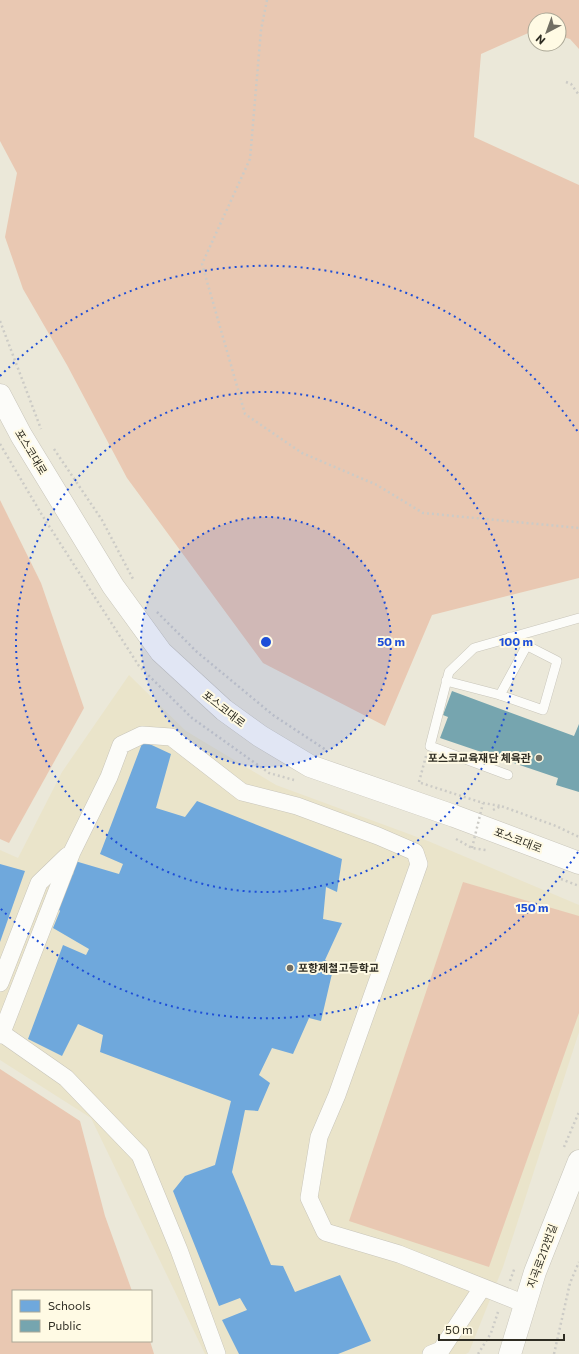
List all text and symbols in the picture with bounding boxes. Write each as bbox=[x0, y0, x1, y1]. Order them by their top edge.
north arrow bbox=[527, 12, 567, 52]
text: N bbox=[533, 32, 547, 48]
street label: 포스코대로 bbox=[13, 427, 50, 477]
text: 50 m bbox=[377, 634, 405, 648]
text: 100 m bbox=[499, 634, 533, 648]
centre of rings bbox=[259, 635, 273, 649]
street label: 포스코대로 bbox=[200, 688, 248, 729]
place label: 포스코교육재단 체육관 bbox=[428, 751, 531, 764]
marker: 포스코교육재단 체육관 bbox=[534, 753, 544, 763]
street label: 포스코대로 bbox=[492, 824, 544, 855]
text: 150 m bbox=[515, 900, 549, 914]
place label: 포항제철고등학교 bbox=[298, 961, 379, 974]
marker: 포항제철고등학교 bbox=[285, 963, 295, 973]
street label: 지곡로212번길 bbox=[524, 1222, 559, 1290]
legend bbox=[12, 1290, 152, 1342]
text: Schools bbox=[48, 1298, 91, 1312]
scale bar bbox=[439, 1316, 564, 1342]
text: Public bbox=[48, 1318, 81, 1332]
text: 50 m bbox=[445, 1322, 473, 1336]

